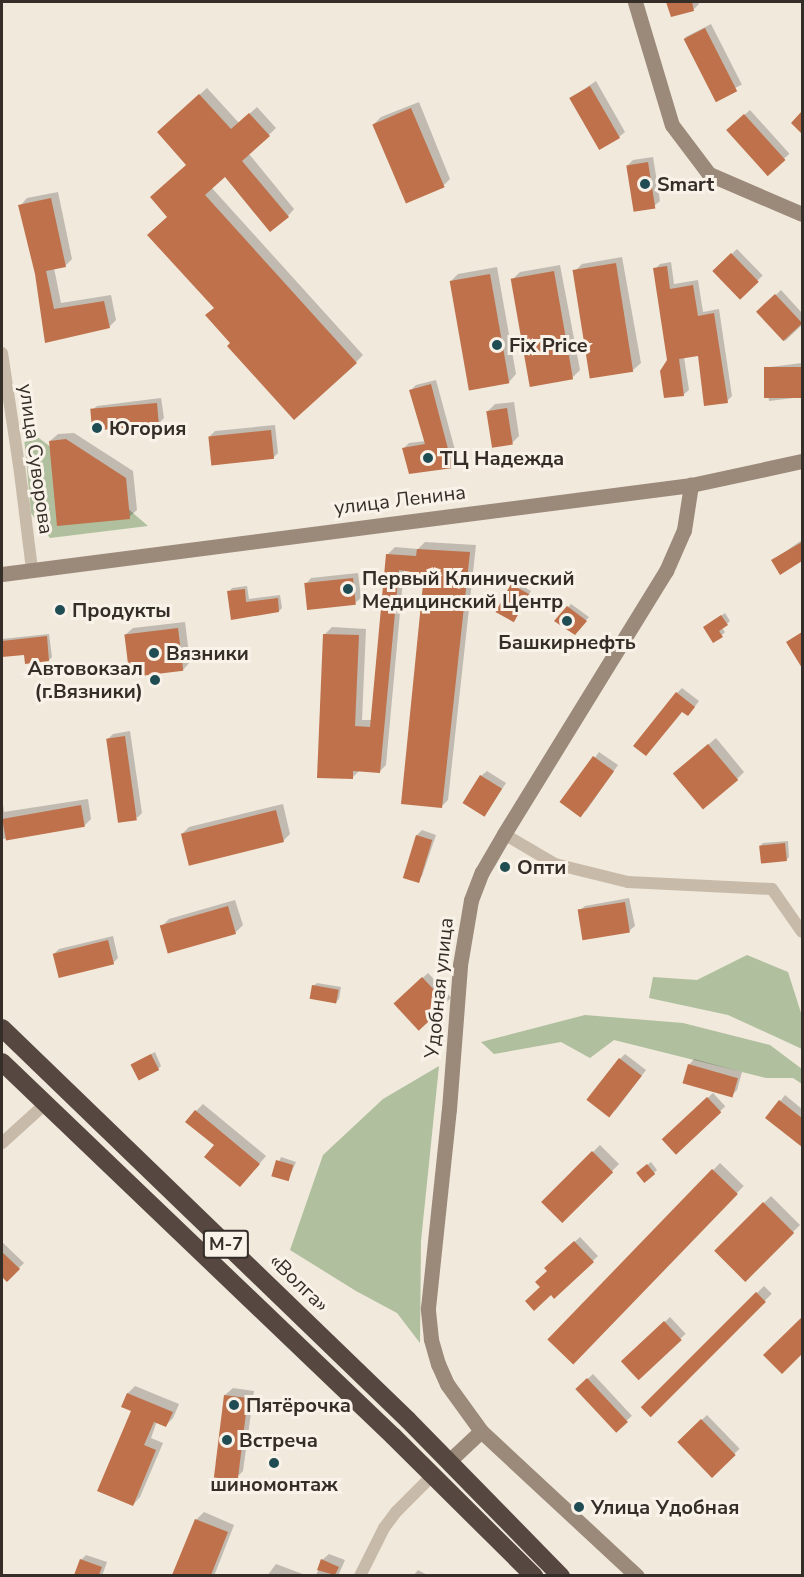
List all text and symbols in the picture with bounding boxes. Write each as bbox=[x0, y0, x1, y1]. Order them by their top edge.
place label: Smart bbox=[657, 172, 714, 196]
marker: Smart bbox=[638, 177, 652, 191]
place label: Fix Price bbox=[509, 333, 588, 357]
marker: Fix Price bbox=[490, 338, 504, 352]
street label: улица Суворова bbox=[14, 382, 58, 536]
place label: Югория bbox=[109, 416, 186, 440]
marker: Югория bbox=[90, 421, 104, 435]
place label: ТЦ Надежда bbox=[440, 446, 564, 470]
marker: ТЦ Надежда bbox=[421, 451, 435, 465]
street label: улица Ленина bbox=[333, 480, 467, 520]
place label: Первый Клинический Медицинский Центр bbox=[362, 566, 575, 613]
marker: Первый Клинический Медицинский Центр bbox=[339, 580, 357, 598]
place label: Продукты bbox=[72, 598, 171, 622]
marker: Продукты bbox=[53, 603, 67, 617]
marker: Башкирнефть bbox=[560, 614, 574, 628]
place label: Башкирнефть bbox=[498, 630, 636, 654]
place label: Вязники bbox=[166, 641, 249, 665]
marker: Вязники bbox=[147, 646, 161, 660]
place label: Автовокзал (г.Вязники) bbox=[28, 656, 143, 703]
marker: Автовокзал (г.Вязники) bbox=[148, 673, 162, 687]
place label: Опти bbox=[517, 855, 566, 879]
marker: Опти bbox=[498, 860, 512, 874]
street label: Удобная улица bbox=[420, 916, 458, 1060]
road number: М-7 bbox=[202, 1229, 250, 1259]
street label: «Волга» bbox=[264, 1249, 334, 1317]
place label: Пятёрочка bbox=[246, 1393, 351, 1417]
marker: Пятёрочка bbox=[227, 1398, 241, 1412]
place label: Встреча bbox=[239, 1428, 318, 1452]
marker: Встреча bbox=[220, 1433, 234, 1447]
marker: шиномонтаж bbox=[267, 1456, 281, 1470]
place label: шиномонтаж bbox=[210, 1472, 338, 1496]
place label: Улица Удобная bbox=[591, 1495, 739, 1519]
marker: Улица Удобная bbox=[572, 1500, 586, 1514]

